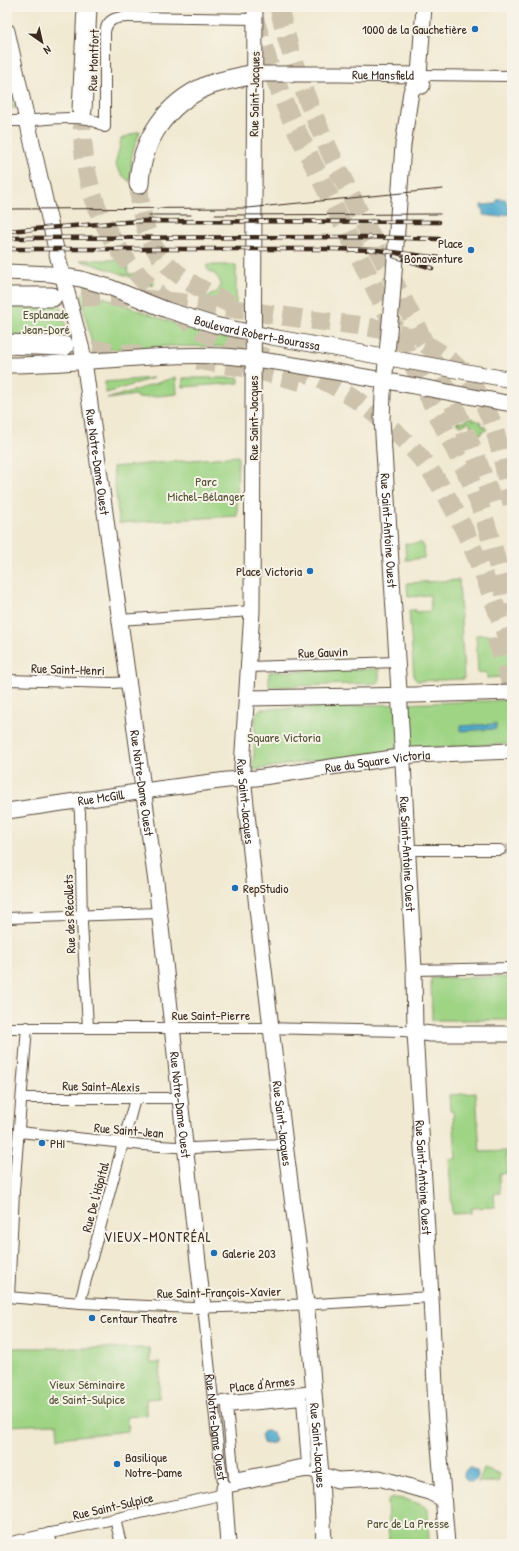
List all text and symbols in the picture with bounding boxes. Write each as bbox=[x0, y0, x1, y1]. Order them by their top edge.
place label: 1000 de la Gauchetière bbox=[362, 20, 467, 38]
north arrow bbox=[22, 22, 62, 62]
marker: 1000 de la Gauchetière bbox=[470, 24, 480, 34]
street label: Rue Montfort bbox=[83, 28, 103, 91]
text: N bbox=[41, 43, 54, 58]
street label: Rue Saint-Jacques bbox=[244, 51, 264, 137]
street label: Rue Mansfield bbox=[352, 65, 414, 84]
place label: Place Bonaventure bbox=[404, 234, 463, 267]
marker: Place Bonaventure bbox=[466, 245, 476, 255]
park label: Esplanade Jean-Doré bbox=[22, 305, 70, 338]
street label: Boulevard Robert-Bourassa bbox=[192, 310, 321, 354]
street label: Rue Saint-Jacques bbox=[244, 375, 262, 461]
street label: Rue Notre-Dame Ouest bbox=[82, 408, 114, 517]
park label: Parc Michel-Bélanger bbox=[167, 472, 245, 505]
street label: Rue Saint-Antoine Ouest bbox=[376, 473, 402, 589]
place label: Place Victoria bbox=[236, 562, 302, 580]
marker: Place Victoria bbox=[305, 566, 315, 576]
street label: Rue Gauvin bbox=[298, 642, 348, 662]
street label: Rue Saint-Henri bbox=[31, 659, 105, 679]
park label: Square Victoria bbox=[247, 728, 321, 746]
street label: Rue Notre-Dame Ouest bbox=[126, 729, 159, 838]
street label: Rue du Square Victoria bbox=[324, 745, 431, 777]
street label: Rue Saint-Jacques bbox=[233, 758, 259, 845]
street label: Rue McGill bbox=[77, 785, 126, 810]
street label: Rue Saint-Antoine Ouest bbox=[396, 796, 420, 912]
street label: Rue des Récollets bbox=[59, 874, 79, 954]
place label: RepStudio bbox=[243, 879, 289, 897]
marker: RepStudio bbox=[230, 883, 240, 893]
street label: Rue Saint-Pierre bbox=[172, 1006, 250, 1024]
street label: Rue Notre-Dame Ouest bbox=[166, 1051, 196, 1159]
street label: Rue Saint-Alexis bbox=[62, 1076, 140, 1096]
street label: Rue Saint-Jacques bbox=[268, 1080, 297, 1167]
street label: Rue Saint-Jean bbox=[93, 1118, 165, 1142]
street label: Rue Saint-Antoine Ouest bbox=[411, 1120, 436, 1236]
place label: PHI bbox=[50, 1134, 65, 1152]
marker: PHI bbox=[37, 1138, 47, 1148]
street label: Rue De l'Hôpital bbox=[77, 1159, 113, 1234]
district label: VIEUX-MONTRÉAL bbox=[104, 1227, 212, 1246]
place label: Galerie 203 bbox=[222, 1244, 276, 1262]
marker: Galerie 203 bbox=[209, 1248, 219, 1258]
street label: Rue Saint-François-Xavier bbox=[157, 1282, 281, 1302]
place label: Centaur Theatre bbox=[100, 1309, 177, 1327]
marker: Centaur Theatre bbox=[87, 1313, 97, 1323]
street label: Place d'Armes bbox=[228, 1372, 296, 1396]
street label: Rue Notre-Dame Ouest bbox=[201, 1373, 232, 1482]
park label: Vieux Séminaire de Saint-Sulpice bbox=[49, 1375, 125, 1408]
street label: Rue Saint-Jacques bbox=[306, 1402, 331, 1488]
place label: Basilique Notre-Dame bbox=[125, 1448, 182, 1481]
marker: Basilique Notre-Dame bbox=[112, 1459, 122, 1469]
street label: Rue Saint-Sulpice bbox=[71, 1488, 155, 1524]
park label: Parc de La Presse bbox=[367, 1514, 449, 1532]

